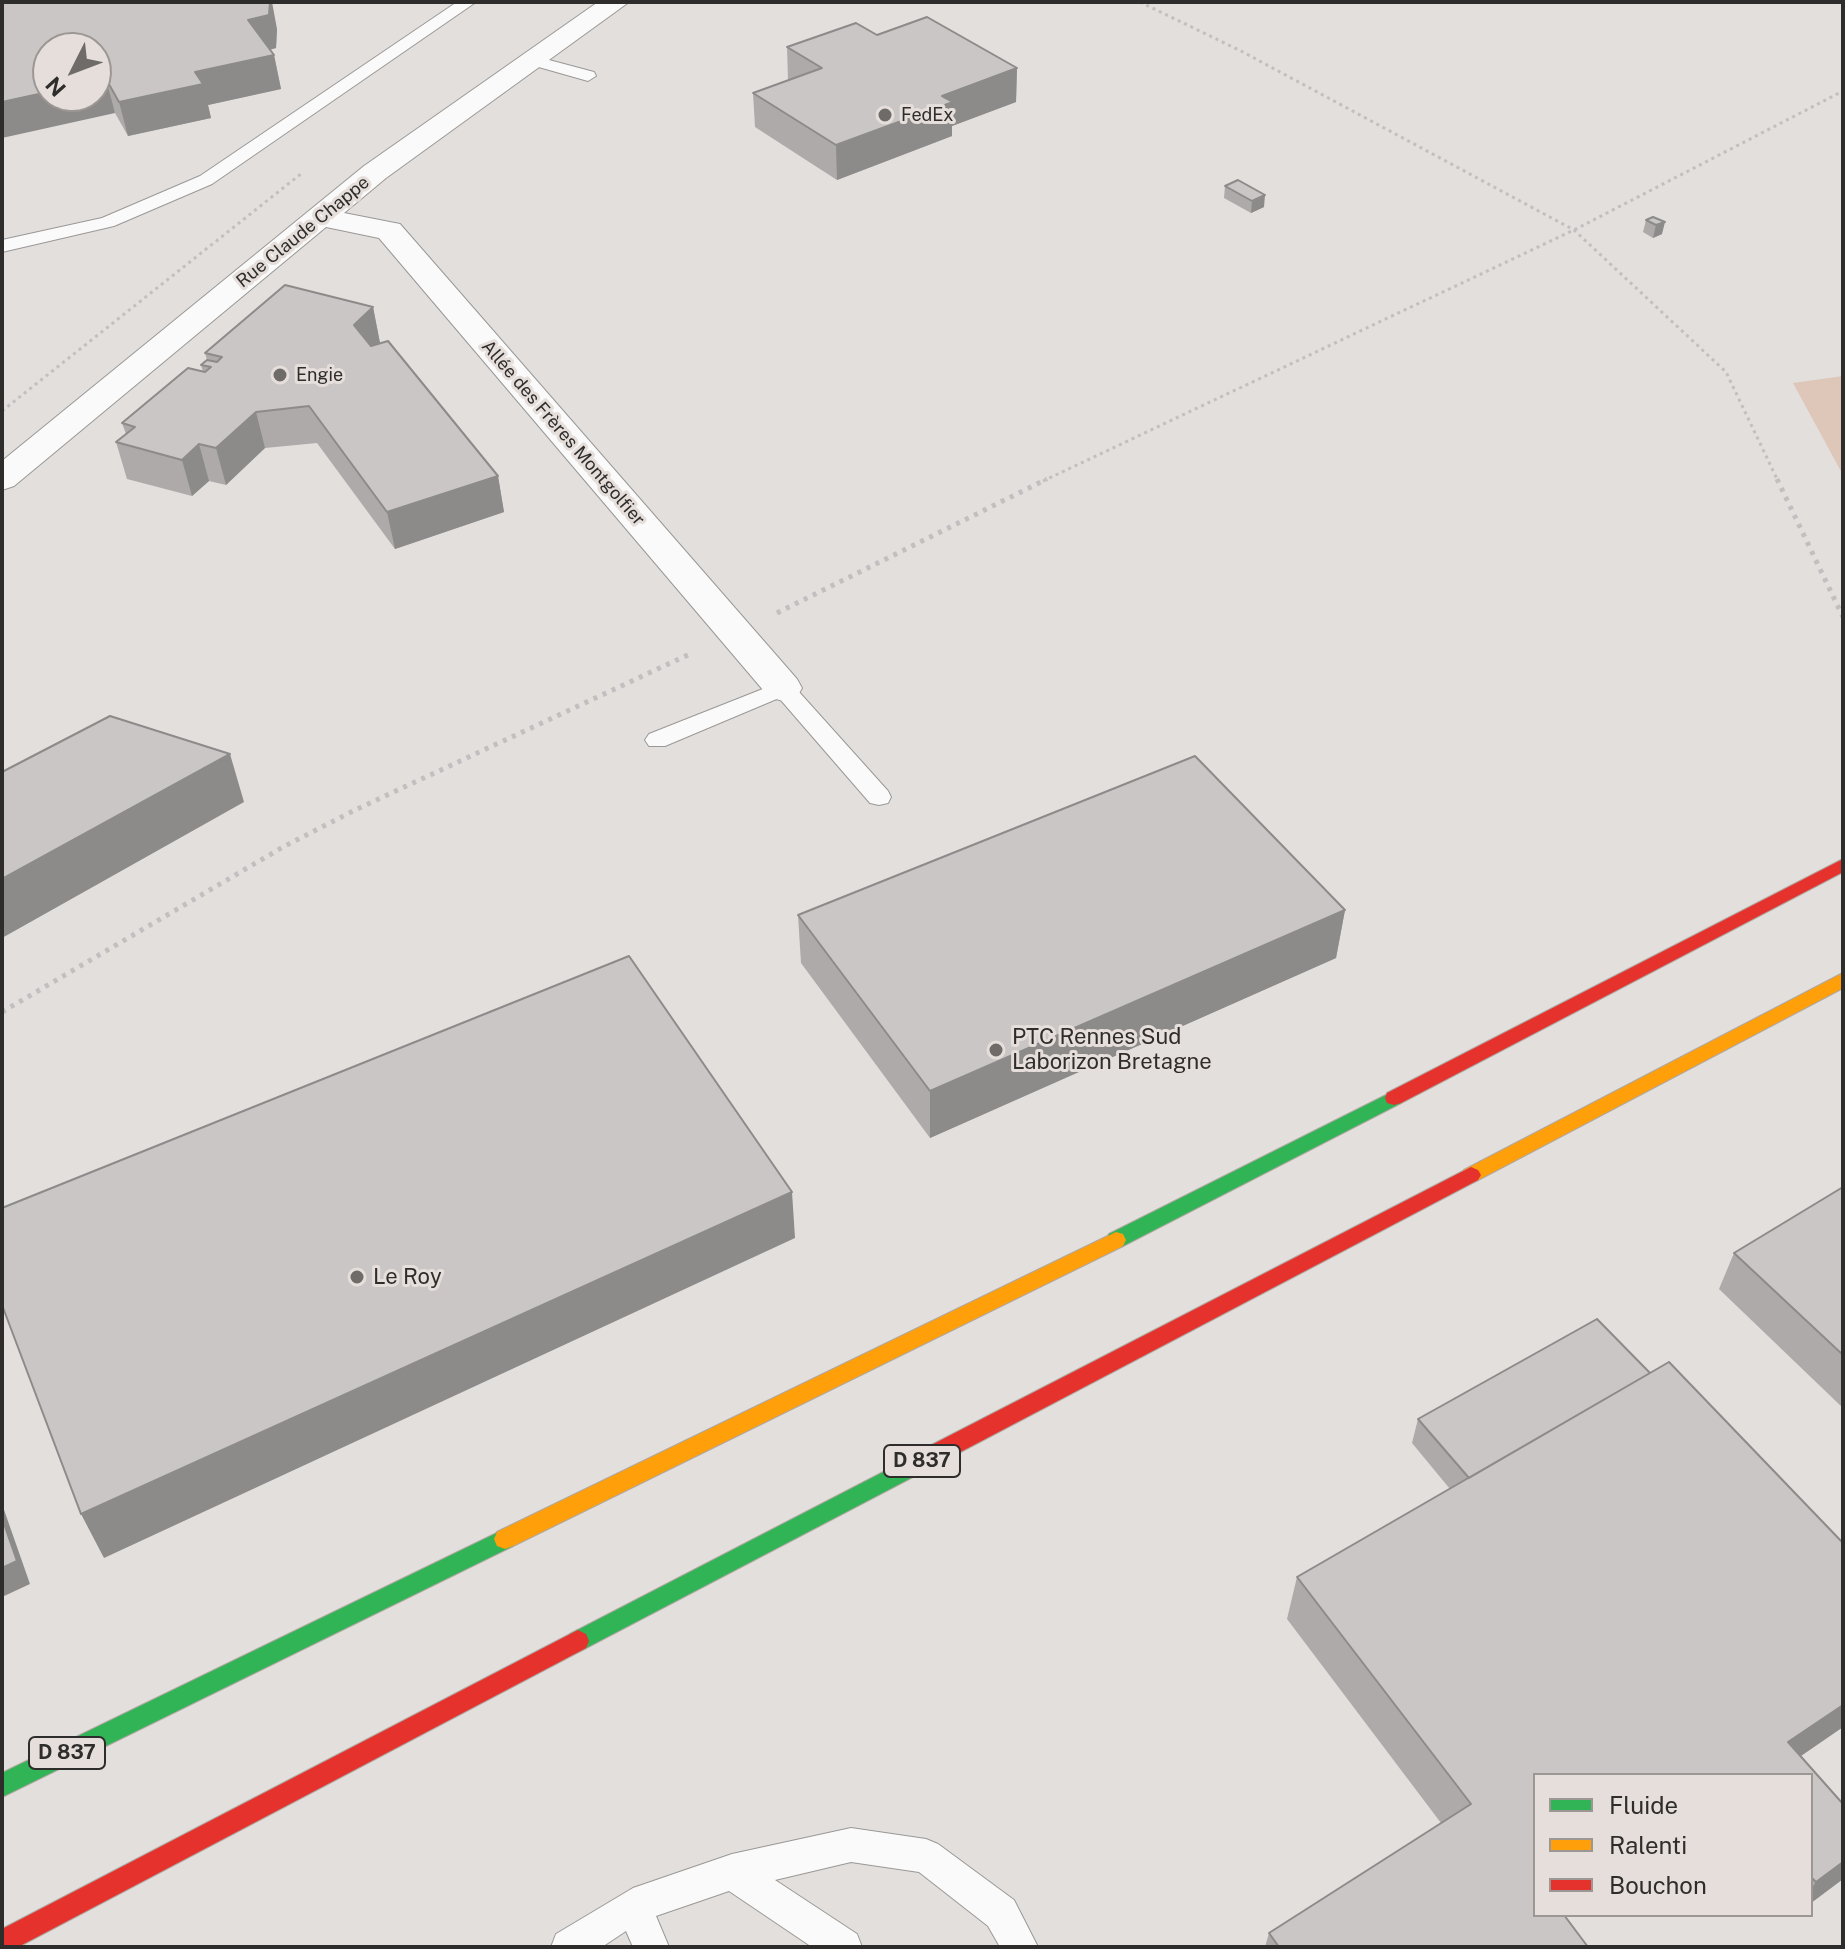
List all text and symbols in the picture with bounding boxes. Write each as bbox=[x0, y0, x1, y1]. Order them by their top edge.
north arrow bbox=[32, 32, 112, 112]
text: N bbox=[40, 72, 71, 102]
place label: FedEx bbox=[901, 104, 954, 126]
marker: FedEx bbox=[876, 106, 894, 124]
street label: Rue Claude Chappe bbox=[232, 172, 374, 292]
street label: Allée des Frères Montgolfier bbox=[477, 336, 649, 530]
place label: Engie bbox=[296, 364, 343, 386]
marker: Engie bbox=[271, 366, 289, 384]
place label: PTC Rennes Sud Laborizon Bretagne bbox=[1012, 1024, 1212, 1076]
marker: PTC Rennes Sud Laborizon Bretagne bbox=[987, 1041, 1005, 1059]
place label: Le Roy bbox=[373, 1264, 442, 1290]
marker: Le Roy bbox=[348, 1268, 366, 1286]
road number: D 837 bbox=[884, 1445, 960, 1477]
road number: D 837 bbox=[29, 1737, 105, 1769]
legend bbox=[1533, 1773, 1813, 1917]
text: Fluide bbox=[1609, 1791, 1678, 1819]
text: Ralenti bbox=[1609, 1831, 1687, 1859]
text: Bouchon bbox=[1609, 1871, 1707, 1899]

